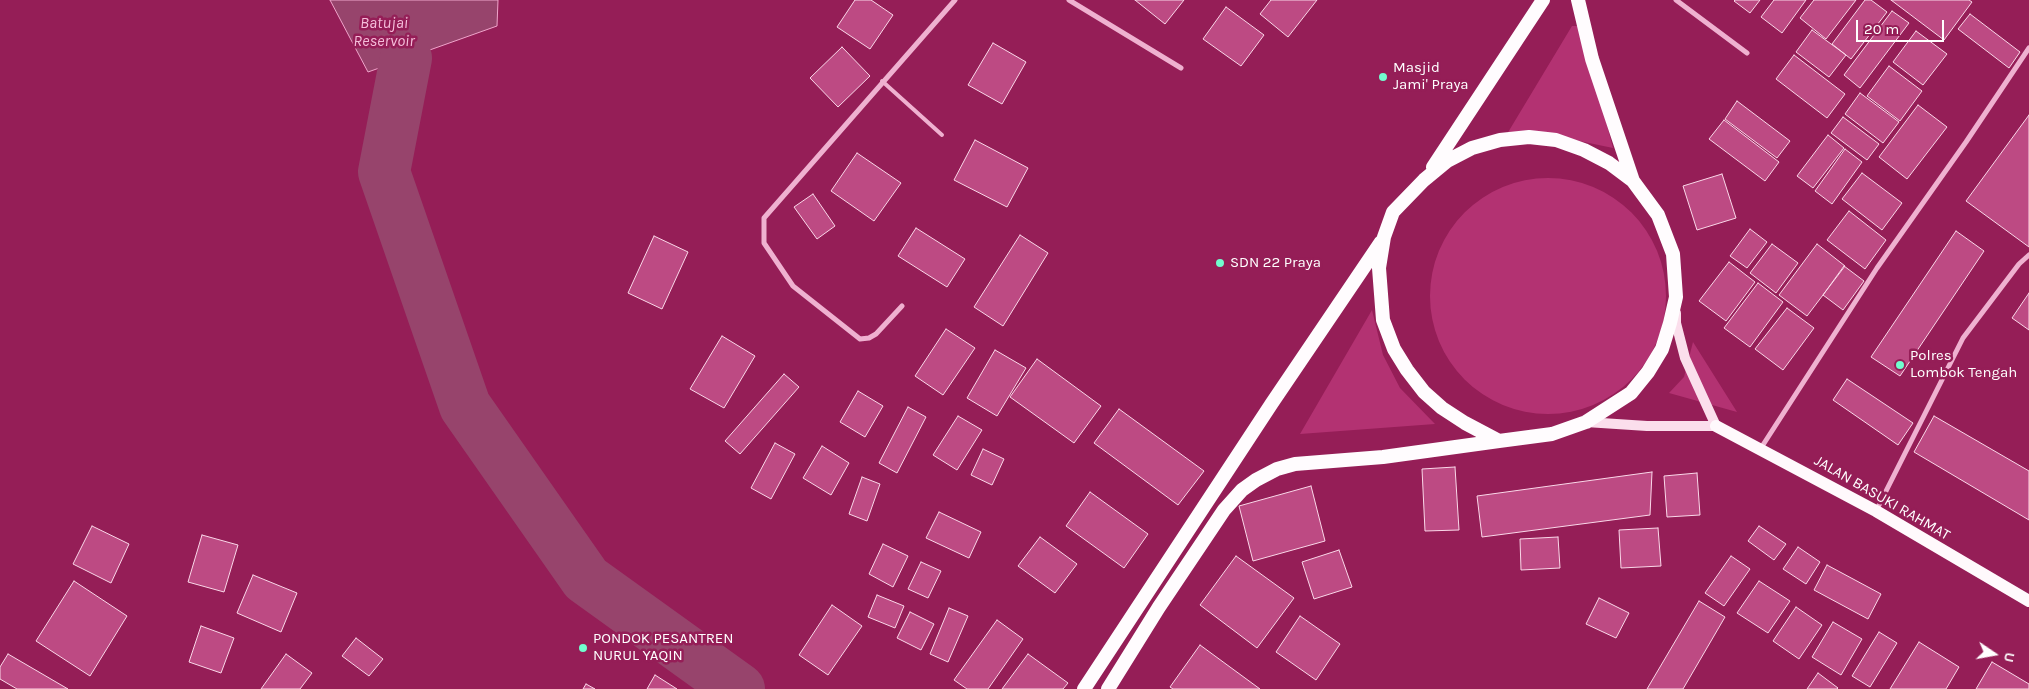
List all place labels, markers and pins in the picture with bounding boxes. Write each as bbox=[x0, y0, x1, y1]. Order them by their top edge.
place label: Masjid Jami' Praya bbox=[1393, 59, 1469, 94]
marker: Masjid Jami' Praya bbox=[1377, 71, 1389, 83]
place label: SDN 22 Praya bbox=[1230, 254, 1321, 272]
marker: SDN 22 Praya bbox=[1214, 257, 1226, 269]
place label: Polres Lombok Tengah bbox=[1910, 347, 2017, 382]
marker: Polres Lombok Tengah bbox=[1894, 359, 1906, 371]
place label: PONDOK PESANTREN NURUL YAQIN bbox=[593, 630, 734, 665]
marker: PONDOK PESANTREN NURUL YAQIN bbox=[577, 642, 589, 654]

